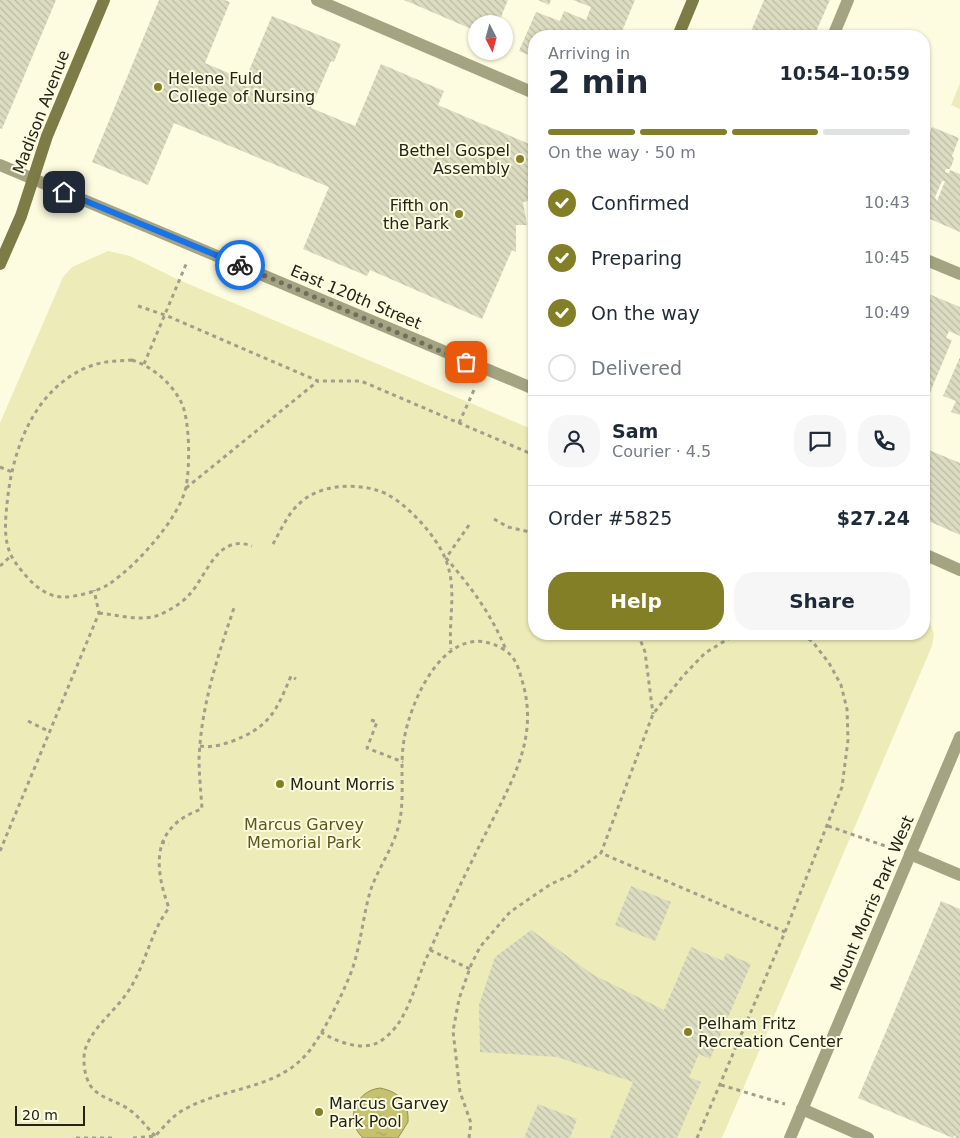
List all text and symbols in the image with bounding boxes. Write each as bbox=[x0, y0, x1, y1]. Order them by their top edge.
north arrow bbox=[468, 15, 512, 60]
map controls bbox=[468, 15, 513, 60]
text: Arriving in bbox=[548, 44, 630, 63]
street label: Madison Avenue bbox=[9, 47, 73, 177]
text: 10:54–10:59 bbox=[780, 62, 910, 84]
text: 2 min bbox=[548, 63, 649, 101]
place label: Helene Fuld College of Nursing bbox=[168, 69, 315, 106]
marker: Helene Fuld College of Nursing bbox=[152, 81, 164, 93]
place label: Bethel Gospel Assembly bbox=[398, 141, 510, 178]
text: On the way · 50 m bbox=[548, 143, 696, 162]
marker: Bethel Gospel Assembly bbox=[514, 153, 526, 165]
pin bbox=[43, 171, 85, 213]
icon: home bbox=[50, 178, 78, 206]
icon: check bbox=[548, 189, 576, 217]
text: Confirmed bbox=[591, 192, 690, 214]
text: 10:43 bbox=[864, 193, 910, 212]
place label: Fifth on the Park bbox=[383, 196, 450, 233]
marker: Fifth on the Park bbox=[453, 208, 465, 220]
courier bbox=[215, 240, 265, 290]
icon: check bbox=[548, 244, 576, 272]
text: Preparing bbox=[591, 247, 682, 269]
text: 10:45 bbox=[864, 248, 910, 267]
icon: bike bbox=[226, 251, 254, 279]
street label: East 120th Street bbox=[288, 261, 424, 333]
icon: check bbox=[548, 299, 576, 327]
text: On the way bbox=[591, 302, 700, 324]
text: 10:49 bbox=[864, 303, 910, 322]
pin bbox=[445, 341, 487, 383]
icon: bag bbox=[452, 348, 480, 376]
text: Delivered bbox=[591, 357, 682, 379]
button: person bbox=[548, 415, 600, 467]
button: chat bbox=[794, 415, 846, 467]
button: phone bbox=[858, 415, 910, 467]
text: Sam bbox=[612, 420, 658, 442]
text: Courier · 4.5 bbox=[612, 442, 711, 461]
text: Order #5825 bbox=[548, 507, 672, 529]
text: $27.24 bbox=[837, 507, 910, 529]
button: Help bbox=[548, 572, 724, 630]
button: Share bbox=[734, 572, 910, 630]
place label: Mount Morris bbox=[290, 775, 394, 794]
marker: Mount Morris bbox=[274, 778, 286, 790]
street label: Mount Morris Park West bbox=[826, 812, 918, 994]
park label: Marcus Garvey Memorial Park bbox=[244, 815, 364, 852]
place label: Pelham Fritz Recreation Center bbox=[698, 1014, 843, 1051]
marker: Pelham Fritz Recreation Center bbox=[682, 1026, 694, 1038]
place label: Marcus Garvey Park Pool bbox=[329, 1094, 449, 1131]
scale bar bbox=[15, 1103, 85, 1126]
marker: Marcus Garvey Park Pool bbox=[313, 1106, 325, 1118]
text: 20 m bbox=[22, 1107, 58, 1123]

